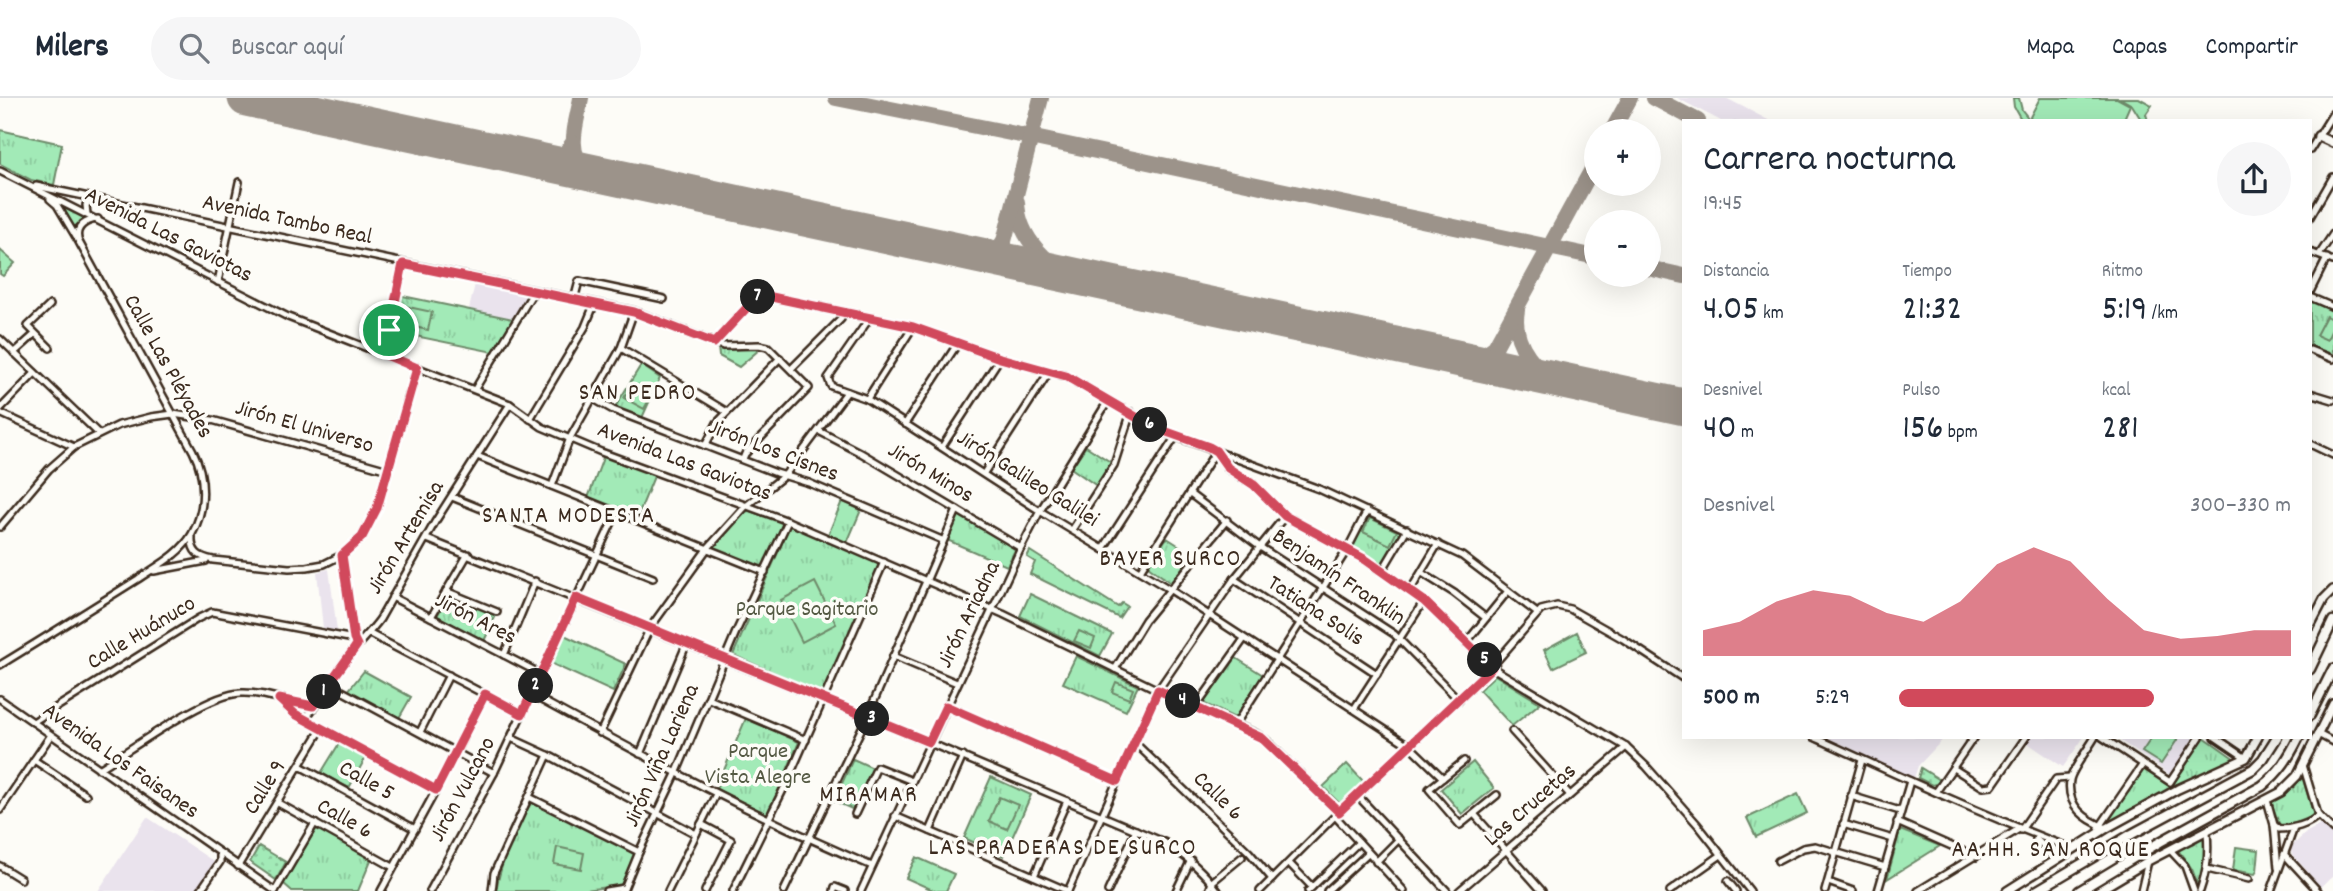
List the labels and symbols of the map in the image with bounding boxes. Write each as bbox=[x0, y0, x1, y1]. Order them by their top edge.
street label: Avenida Las Gaviotas bbox=[78, 179, 258, 293]
street label: Avenida Tambo Real bbox=[199, 187, 375, 255]
pin: 7 bbox=[740, 280, 776, 314]
street label: Calle Las Pléyades bbox=[114, 289, 220, 445]
pin bbox=[359, 300, 419, 360]
district label: SAN PEDRO bbox=[579, 377, 697, 411]
street label: Jirón El Universo bbox=[231, 392, 377, 464]
pin: 6 bbox=[1132, 408, 1168, 442]
street label: Jirón Los Cisnes bbox=[703, 412, 843, 492]
street label: Avenida Las Gaviotas bbox=[592, 415, 776, 511]
street label: Jirón Galileo Galilei bbox=[949, 423, 1105, 537]
street label: Jirón Minos bbox=[881, 435, 979, 513]
street label: Jirón Artemisa bbox=[360, 474, 455, 601]
district label: SANTA MODESTA bbox=[482, 500, 656, 534]
street label: Benjamín Franklin bbox=[1265, 521, 1411, 635]
district label: BAYER SURCO bbox=[1100, 543, 1242, 577]
street label: Jirón Ariadna bbox=[930, 555, 1011, 674]
street label: Tatiana Solis bbox=[1260, 568, 1370, 656]
street label: Jirón Ares bbox=[428, 585, 522, 655]
street label: Calle Huánuco bbox=[81, 589, 203, 679]
park label: Parque Sagitario bbox=[736, 594, 878, 627]
pin: 5 bbox=[1468, 642, 1502, 678]
pin: 2 bbox=[518, 668, 554, 704]
pin: 1 bbox=[306, 674, 342, 710]
street label: Jirón Viña Lariena bbox=[617, 678, 710, 833]
pin: 4 bbox=[1166, 684, 1200, 718]
street label: Avenida Los Faisanes bbox=[35, 696, 205, 828]
pin: 3 bbox=[854, 702, 890, 736]
street label: Jirón Vulcano bbox=[423, 732, 505, 848]
park label: Parque Vista Alegre bbox=[705, 736, 811, 795]
street label: Calle 5 bbox=[332, 753, 400, 811]
street label: Calle 9 bbox=[236, 754, 296, 822]
street label: Las Crucetas bbox=[1477, 756, 1585, 856]
street label: Calle 6 bbox=[1184, 764, 1250, 830]
district label: MIRAMAR bbox=[819, 779, 919, 813]
street label: Calle 6 bbox=[310, 791, 378, 849]
district label: LAS PRADERAS DE SURCO bbox=[928, 832, 1198, 866]
district label: AA.HH. SAN ROQUE bbox=[1951, 834, 2151, 868]

